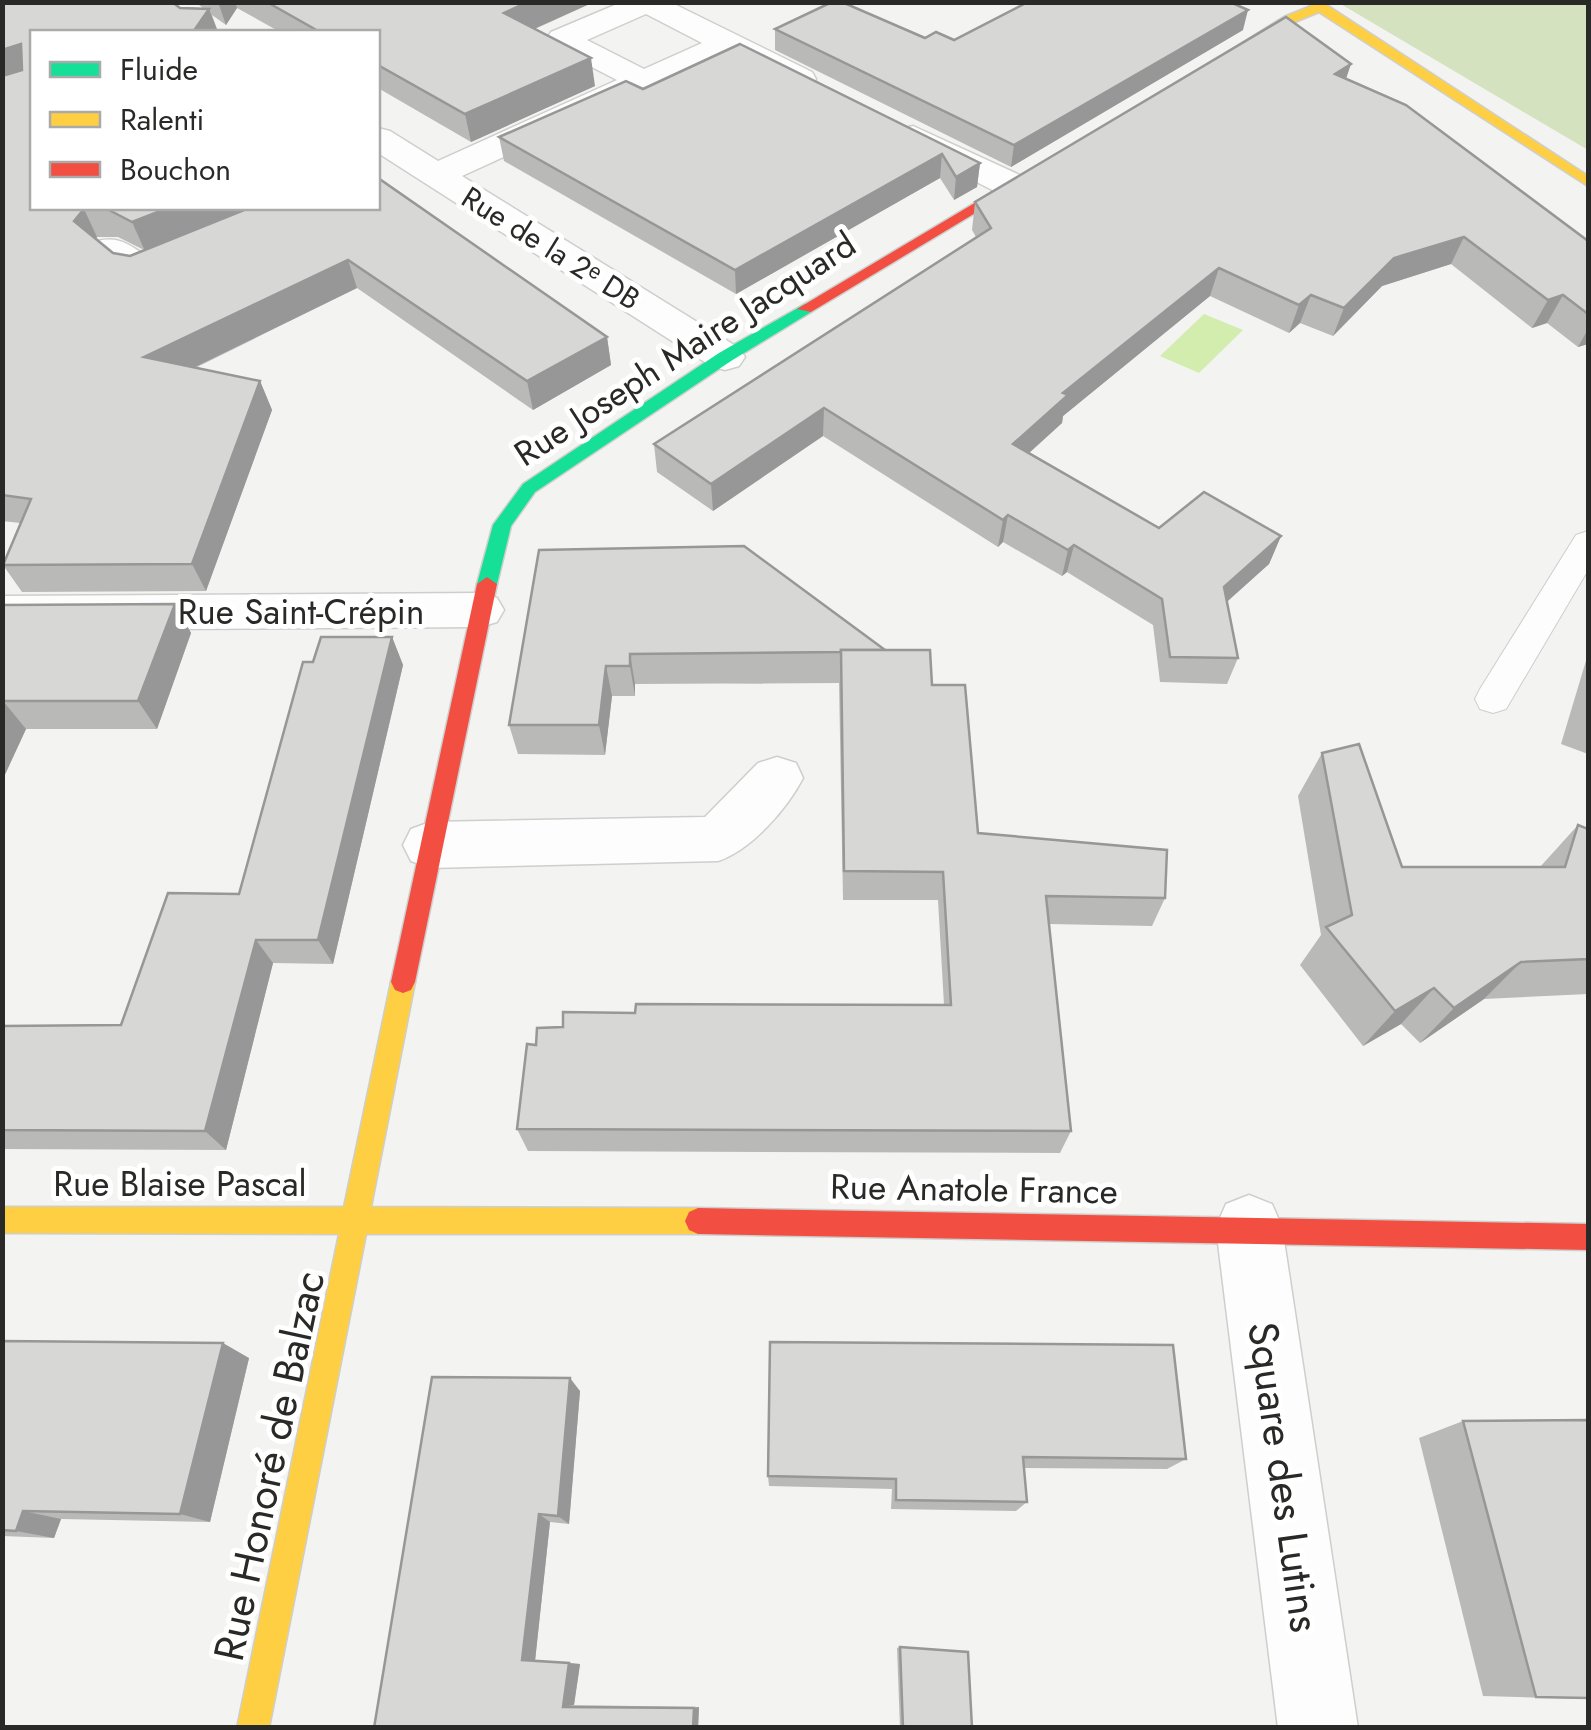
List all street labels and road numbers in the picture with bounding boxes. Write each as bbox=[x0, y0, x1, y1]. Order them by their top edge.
street label: Rue de la 2ᵉ DB bbox=[453, 176, 649, 320]
street label: Rue Joseph Maire Jacquard bbox=[504, 220, 866, 478]
street label: Rue Saint-Crépin bbox=[178, 587, 424, 637]
street label: Rue Blaise Pascal bbox=[53, 1159, 307, 1209]
street label: Rue Anatole France bbox=[830, 1161, 1118, 1217]
street label: Rue Honoré de Balzac bbox=[198, 1266, 340, 1666]
street label: Square des Lutins bbox=[1232, 1318, 1336, 1636]

